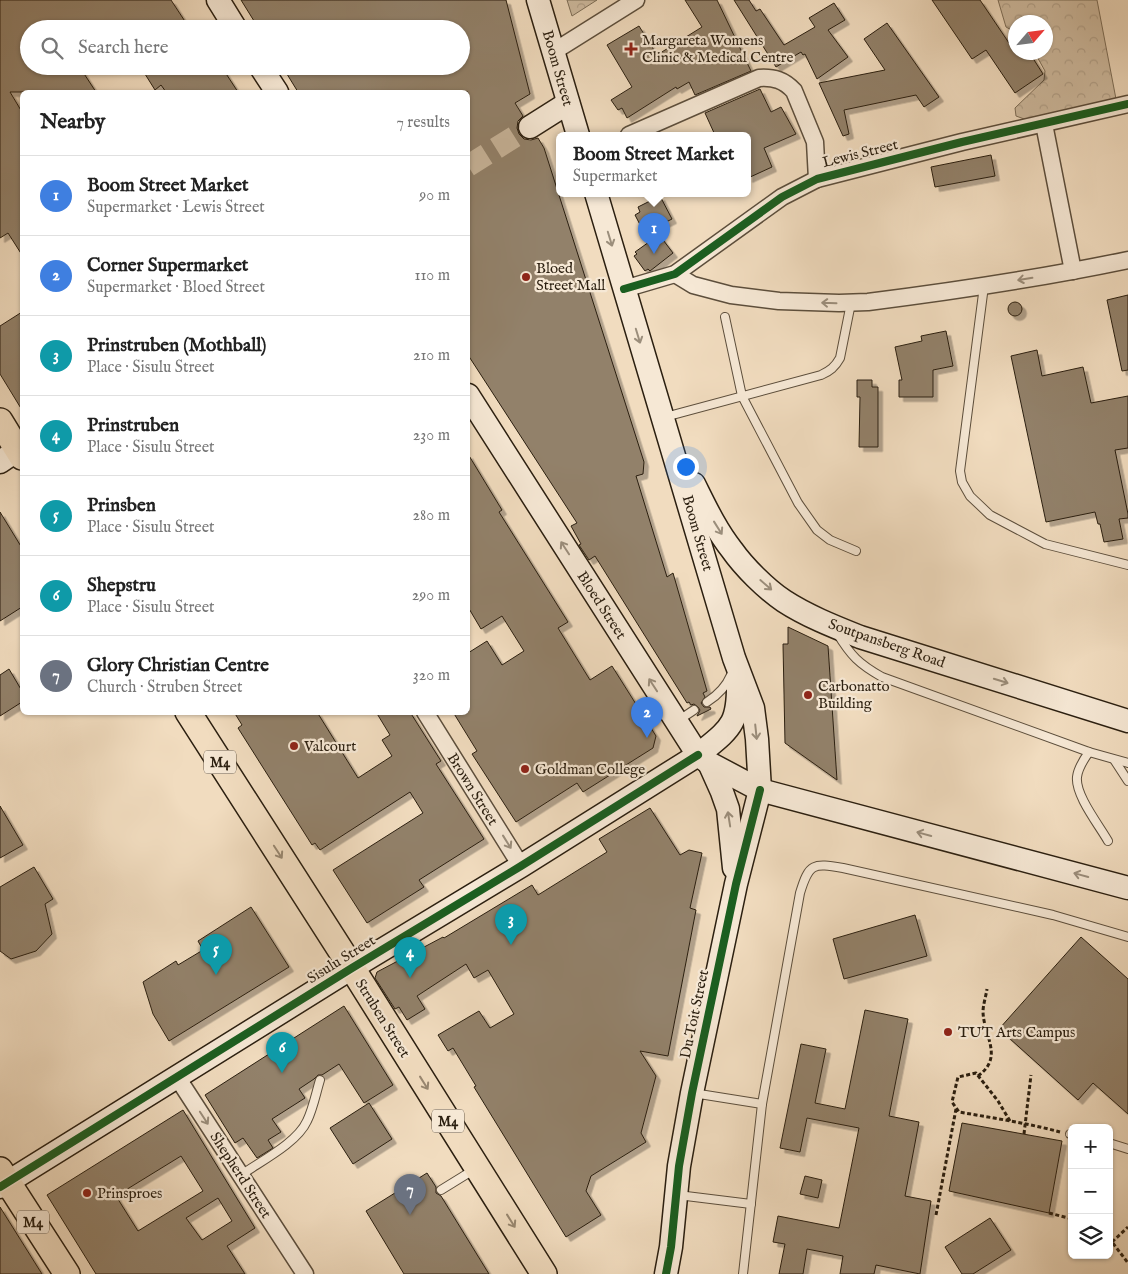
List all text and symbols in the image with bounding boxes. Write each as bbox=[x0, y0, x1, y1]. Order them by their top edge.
north arrow bbox=[1008, 15, 1053, 60]
search box bbox=[20, 20, 470, 75]
street label: Boom Street bbox=[538, 28, 577, 108]
place label: Margareta Womens Clinic & Medical Centre bbox=[642, 31, 793, 67]
icon: search bbox=[38, 34, 66, 62]
text: Search here bbox=[78, 36, 169, 60]
marker: Margareta Womens Clinic & Medical Centre bbox=[624, 42, 638, 56]
text: Nearby bbox=[40, 109, 105, 136]
text: 7 results bbox=[396, 113, 450, 133]
popup bbox=[556, 132, 751, 197]
street label: Lewis Street bbox=[820, 135, 900, 172]
text: Boom Street Market bbox=[573, 143, 734, 167]
text: Supermarket bbox=[573, 167, 658, 187]
text: Boom Street Market bbox=[87, 174, 249, 198]
text: 1 bbox=[53, 186, 59, 206]
text: 90 m bbox=[419, 186, 450, 206]
text: Supermarket · Lewis Street bbox=[87, 198, 265, 218]
pin: 1 bbox=[638, 213, 670, 254]
one-way arrow bbox=[606, 231, 615, 247]
text: Corner Supermarket bbox=[87, 254, 248, 278]
place label: Bloed Street Mall bbox=[536, 259, 606, 295]
text: 2 bbox=[52, 266, 60, 286]
text: 110 m bbox=[414, 266, 450, 286]
marker: Bloed Street Mall bbox=[520, 271, 532, 283]
one-way arrow bbox=[1017, 275, 1033, 285]
text: Supermarket · Bloed Street bbox=[87, 278, 265, 298]
one-way arrow bbox=[821, 298, 837, 307]
one-way arrow bbox=[634, 327, 644, 343]
text: Prinstruben (Mothball) bbox=[87, 334, 266, 358]
text: 3 bbox=[53, 346, 59, 366]
text: 210 m bbox=[413, 346, 450, 366]
text: Place · Sisulu Street bbox=[87, 358, 215, 378]
text: Prinstruben bbox=[87, 414, 179, 438]
text: 4 bbox=[52, 426, 60, 446]
text: 230 m bbox=[413, 426, 450, 446]
text: Place · Sisulu Street bbox=[87, 438, 215, 458]
your location bbox=[673, 454, 699, 480]
street label: Boom Street bbox=[678, 493, 717, 573]
text: Prinsben bbox=[87, 494, 156, 518]
text: 5 bbox=[53, 506, 59, 526]
text: 280 m bbox=[413, 506, 450, 526]
text: Place · Sisulu Street bbox=[87, 518, 215, 538]
one-way arrow bbox=[713, 520, 723, 534]
one-way arrow bbox=[560, 541, 570, 555]
street label: Bloed Street bbox=[573, 568, 631, 643]
text: Shepstru bbox=[87, 574, 156, 598]
one-way arrow bbox=[759, 579, 772, 591]
text: 6 bbox=[53, 586, 59, 606]
text: 290 m bbox=[412, 586, 450, 606]
text: Place · Sisulu Street bbox=[87, 598, 215, 618]
street label: Soutpansberg Road bbox=[826, 615, 949, 673]
text: Glory Christian Centre bbox=[87, 654, 269, 678]
text: 7 bbox=[52, 666, 60, 686]
text: 320 m bbox=[413, 666, 450, 686]
place label: Carbonatto Building bbox=[818, 677, 890, 713]
one-way arrow bbox=[993, 677, 1008, 686]
text: Church · Struben Street bbox=[87, 678, 242, 698]
one-way arrow bbox=[647, 678, 657, 692]
marker: Carbonatto Building bbox=[802, 689, 814, 701]
pin: 2 bbox=[631, 697, 663, 738]
one-way arrow bbox=[751, 724, 761, 740]
place label: Valcourt bbox=[303, 737, 356, 756]
marker: Valcourt bbox=[288, 740, 300, 752]
road number: M4 bbox=[204, 750, 236, 774]
street label: Brown Street bbox=[443, 750, 502, 829]
place label: Goldman College bbox=[535, 760, 645, 779]
marker: Goldman College bbox=[519, 763, 531, 775]
one-way arrow bbox=[724, 811, 734, 827]
one-way arrow bbox=[916, 828, 932, 838]
one-way arrow bbox=[502, 835, 512, 849]
one-way arrow bbox=[273, 844, 283, 858]
one-way arrow bbox=[1073, 870, 1089, 880]
pin: 3 bbox=[495, 904, 527, 945]
street label: Sisulu Street bbox=[304, 931, 379, 988]
pin: 5 bbox=[200, 934, 232, 975]
pin: 4 bbox=[394, 937, 426, 978]
street label: Du Toit Street bbox=[676, 968, 713, 1060]
street label: Struben Street bbox=[351, 975, 414, 1061]
place label: TUT Arts Campus bbox=[958, 1023, 1075, 1042]
marker: TUT Arts Campus bbox=[942, 1026, 954, 1038]
pin: 6 bbox=[266, 1032, 298, 1073]
one-way arrow bbox=[420, 1076, 430, 1090]
road number: M4 bbox=[432, 1110, 464, 1132]
one-way arrow bbox=[199, 1111, 209, 1125]
map controls bbox=[1068, 1124, 1113, 1259]
button: + bbox=[1068, 1124, 1113, 1169]
street label: Shepherd Street bbox=[206, 1128, 276, 1222]
button: − bbox=[1068, 1169, 1113, 1214]
pin: 7 bbox=[394, 1174, 426, 1215]
place label: Prinsproes bbox=[97, 1184, 162, 1203]
marker: Prinsproes bbox=[81, 1187, 93, 1199]
road number: M4 bbox=[17, 1210, 49, 1234]
one-way arrow bbox=[505, 1214, 516, 1228]
button: layers bbox=[1068, 1214, 1113, 1259]

